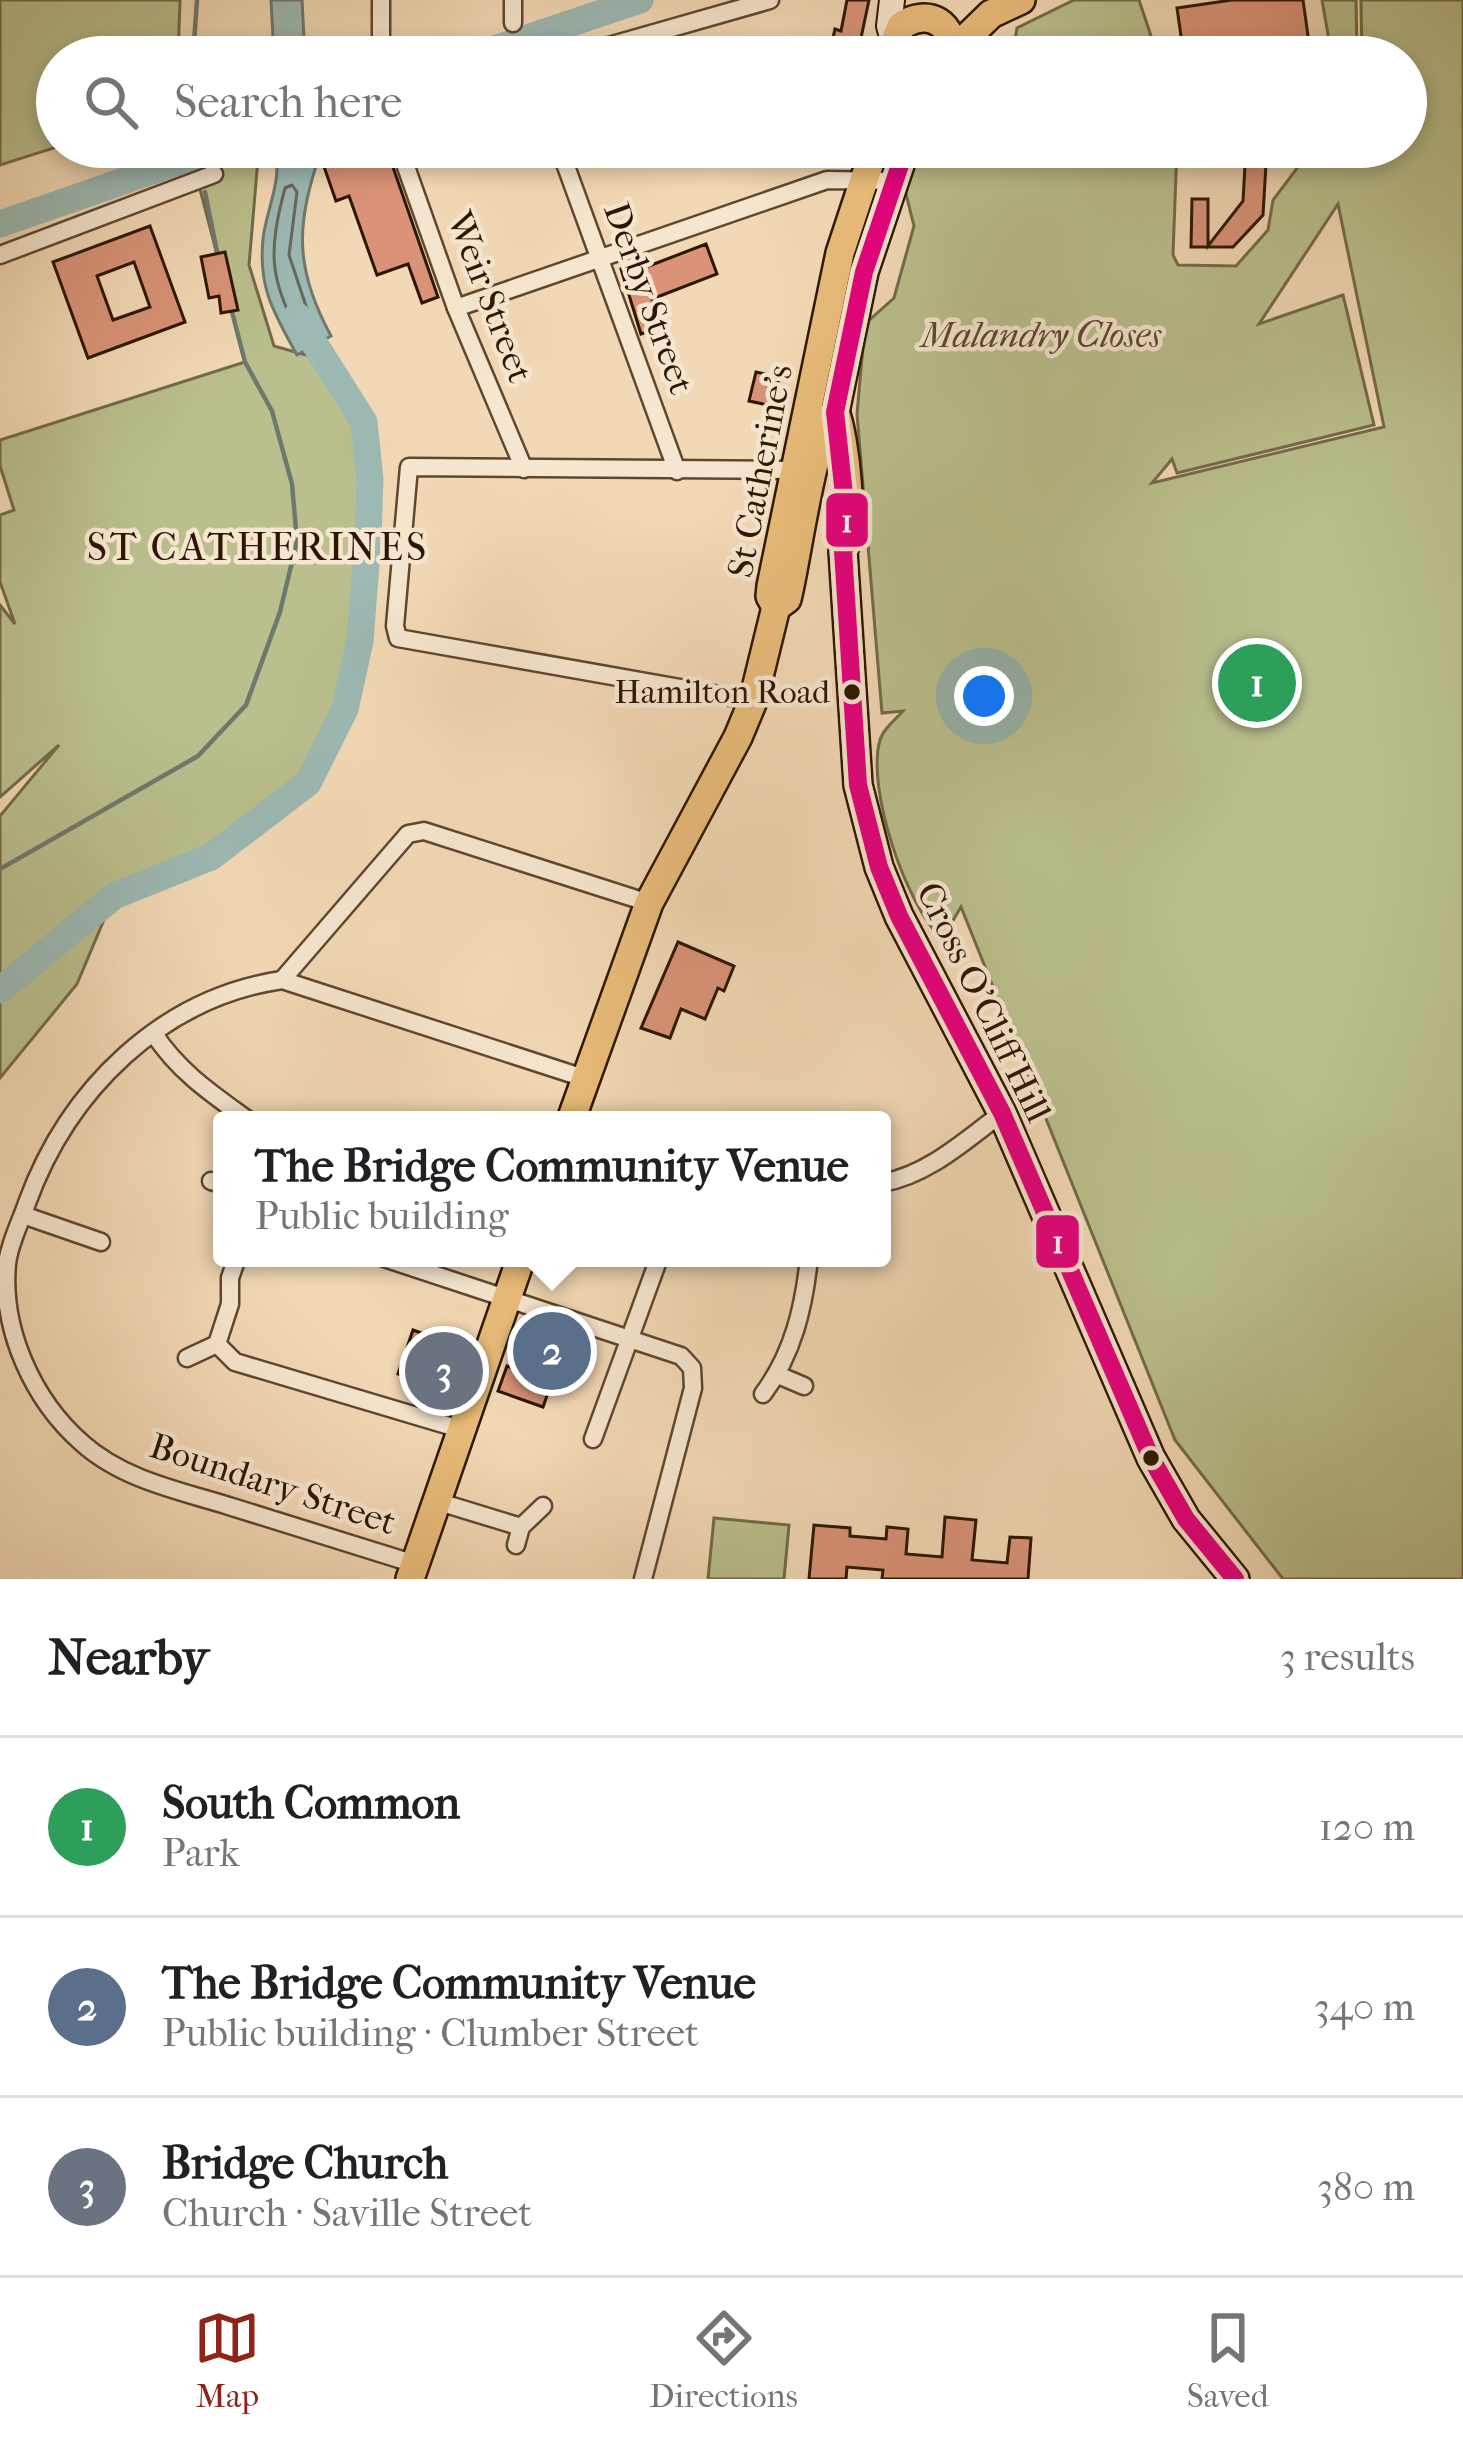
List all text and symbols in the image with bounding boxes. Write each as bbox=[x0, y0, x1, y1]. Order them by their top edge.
search box bbox=[36, 36, 1427, 168]
icon: search bbox=[78, 69, 144, 135]
text: Search here bbox=[174, 76, 402, 129]
street label: Derby Street bbox=[595, 197, 703, 399]
street label: Weir Street bbox=[438, 205, 542, 388]
park label: Malandry Closes bbox=[918, 314, 1162, 356]
street label: St Catherine's bbox=[719, 361, 801, 581]
line badge: 1 bbox=[824, 491, 870, 549]
text: 1 bbox=[841, 502, 853, 541]
district label: ST CATHERINES bbox=[87, 524, 429, 570]
pin: 1 bbox=[1218, 638, 1296, 728]
your location bbox=[954, 666, 1014, 726]
place label: Hamilton Road bbox=[615, 673, 831, 712]
marker: Hamilton Road bbox=[841, 681, 863, 703]
street label: Cross O'Cliff Hill bbox=[908, 876, 1060, 1128]
popup bbox=[213, 1111, 891, 1267]
text: The Bridge Community Venue bbox=[255, 1140, 849, 1193]
text: Public building bbox=[255, 1193, 509, 1239]
line badge: 1 bbox=[1034, 1213, 1081, 1270]
text: 1 bbox=[1052, 1223, 1064, 1262]
pin: 2 bbox=[513, 1306, 591, 1396]
pin: 3 bbox=[405, 1326, 483, 1416]
street label: Boundary Street bbox=[145, 1424, 401, 1544]
unlabelled marker bbox=[1140, 1447, 1162, 1469]
text: Nearby bbox=[48, 1627, 209, 1687]
text: 3 results bbox=[1280, 1634, 1415, 1680]
text: South Common bbox=[162, 1777, 460, 1830]
text: 1 bbox=[80, 1804, 94, 1850]
text: 120 m bbox=[1319, 1804, 1415, 1850]
text: Park bbox=[162, 1830, 240, 1876]
text: The Bridge Community Venue bbox=[162, 1957, 756, 2010]
text: 2 bbox=[77, 1984, 97, 2030]
text: 340 m bbox=[1314, 1984, 1415, 2030]
text: Public building · Clumber Street bbox=[162, 2010, 699, 2056]
text: Bridge Church bbox=[162, 2137, 448, 2190]
text: 3 bbox=[79, 2164, 95, 2210]
text: 380 m bbox=[1317, 2164, 1415, 2210]
text: Church · Saville Street bbox=[162, 2190, 532, 2236]
tab: Map bbox=[194, 2305, 260, 2416]
tab: Directions bbox=[649, 2305, 798, 2416]
tab: Saved bbox=[1187, 2305, 1269, 2416]

